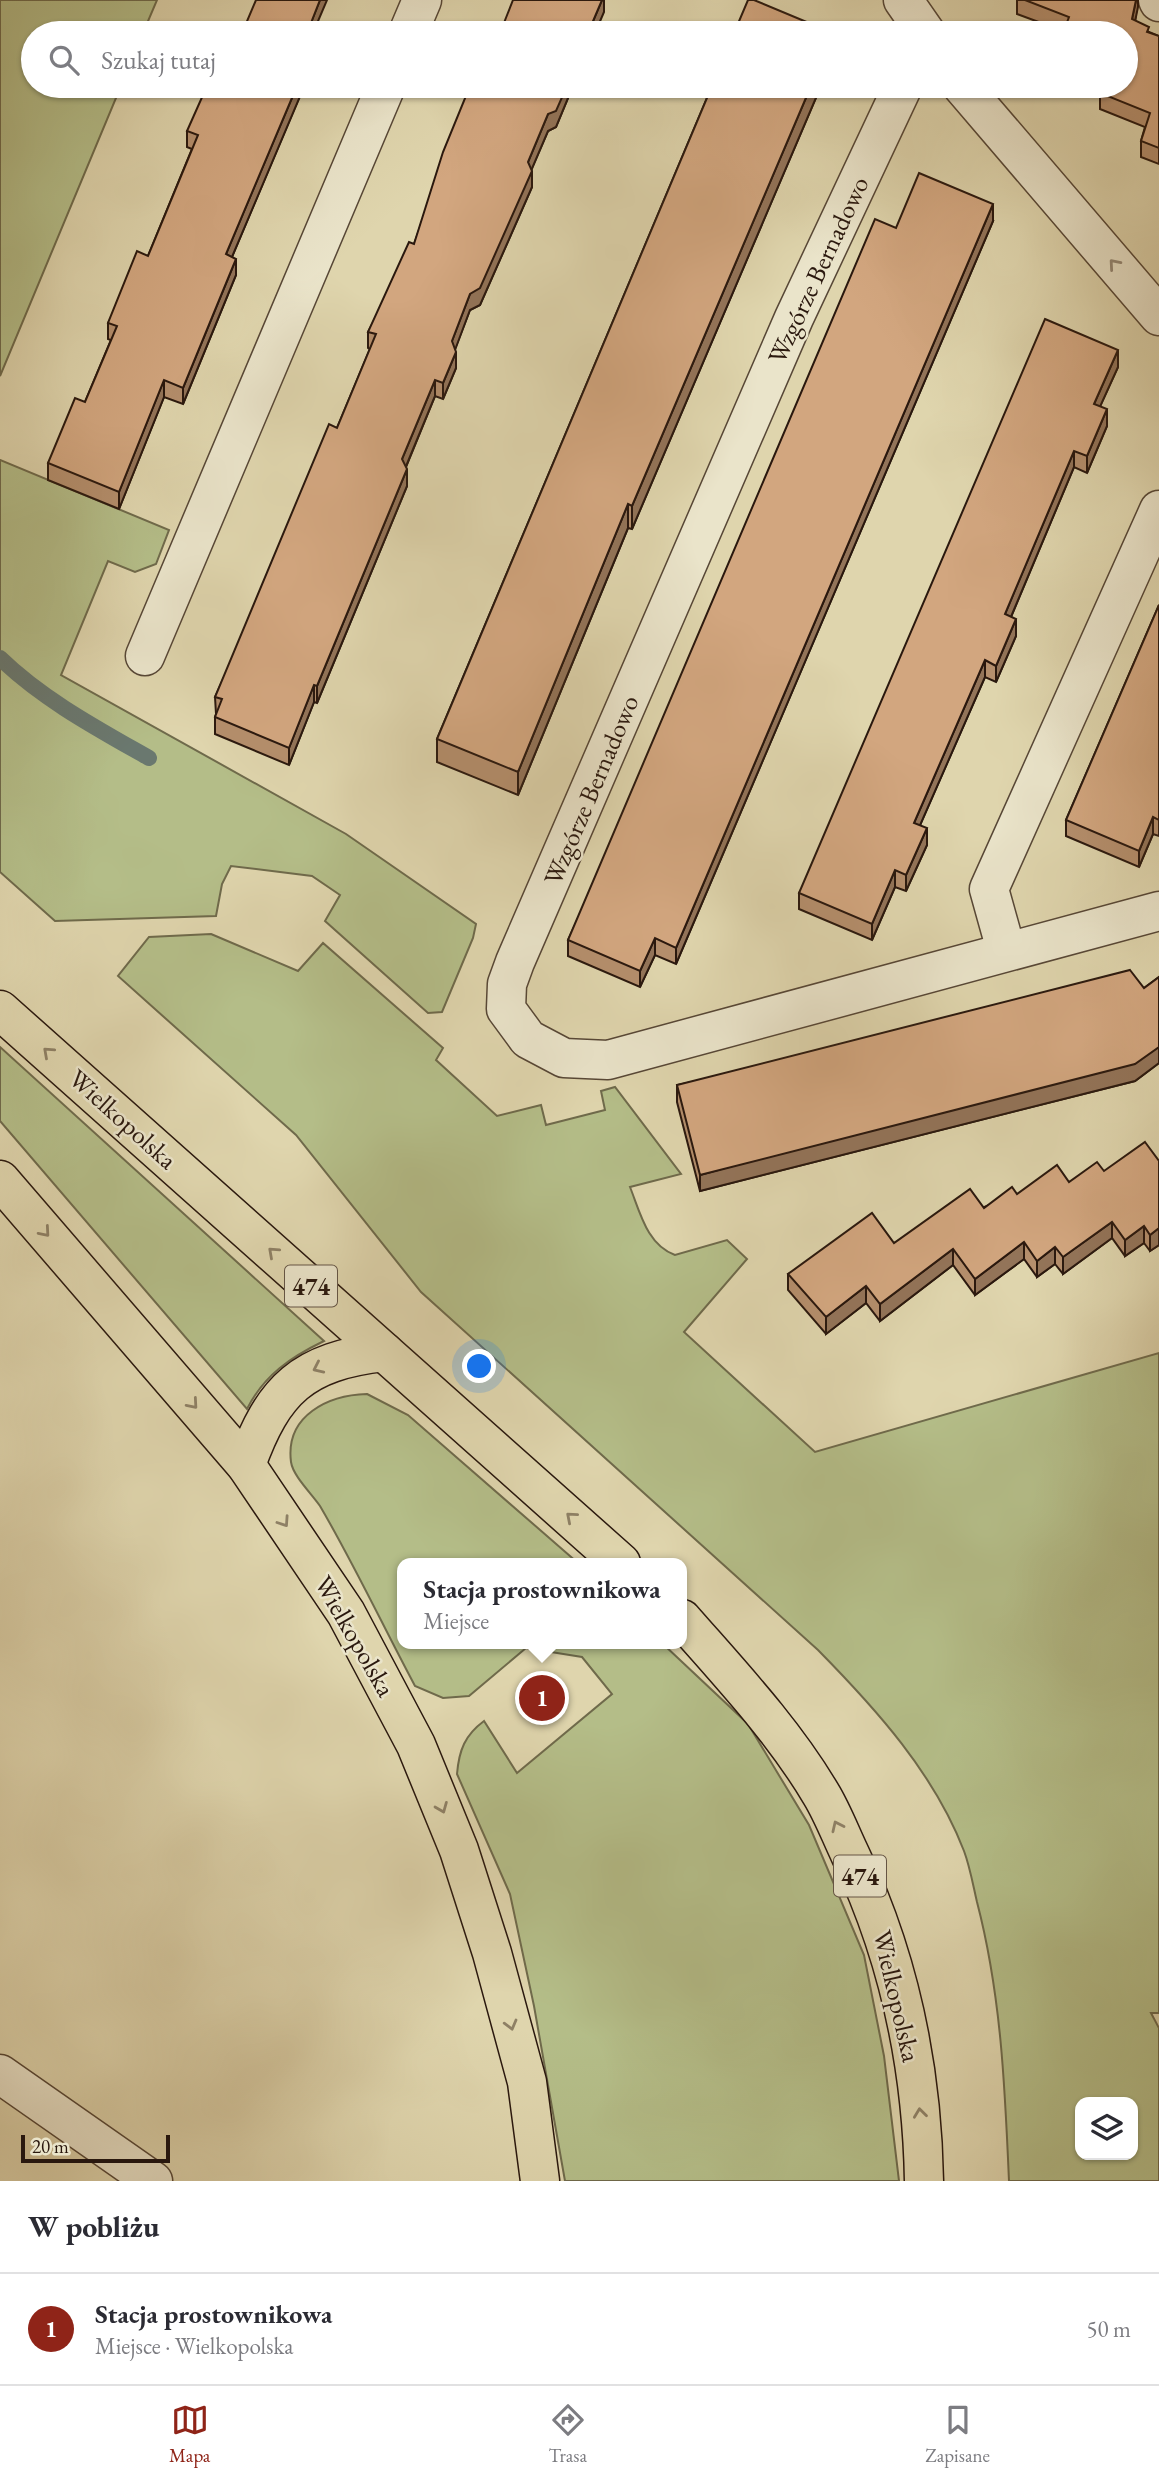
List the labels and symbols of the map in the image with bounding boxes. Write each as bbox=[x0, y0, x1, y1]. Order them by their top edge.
street label: Wzgórze Bernadowo bbox=[760, 171, 876, 369]
one-way arrow bbox=[1110, 260, 1122, 273]
street label: Wzgórze Bernadowo bbox=[536, 690, 646, 890]
one-way arrow bbox=[43, 1048, 56, 1060]
street label: Wielkopolska bbox=[62, 1061, 185, 1177]
one-way arrow bbox=[37, 1224, 49, 1237]
one-way arrow bbox=[268, 1248, 281, 1260]
road number: 474 bbox=[285, 1266, 337, 1306]
your location bbox=[462, 1349, 496, 1383]
one-way arrow bbox=[313, 1360, 326, 1374]
one-way arrow bbox=[185, 1396, 197, 1409]
one-way arrow bbox=[566, 1513, 579, 1525]
one-way arrow bbox=[276, 1514, 288, 1527]
street label: Wielkopolska bbox=[307, 1569, 404, 1703]
pin: 1 bbox=[519, 1672, 565, 1724]
one-way arrow bbox=[433, 1801, 447, 1813]
one-way arrow bbox=[831, 1821, 845, 1833]
road number: 474 bbox=[834, 1856, 886, 1896]
street label: Wielkopolska bbox=[865, 1927, 929, 2066]
one-way arrow bbox=[503, 2018, 518, 2030]
one-way arrow bbox=[913, 2107, 928, 2119]
scale bar bbox=[21, 2132, 170, 2164]

